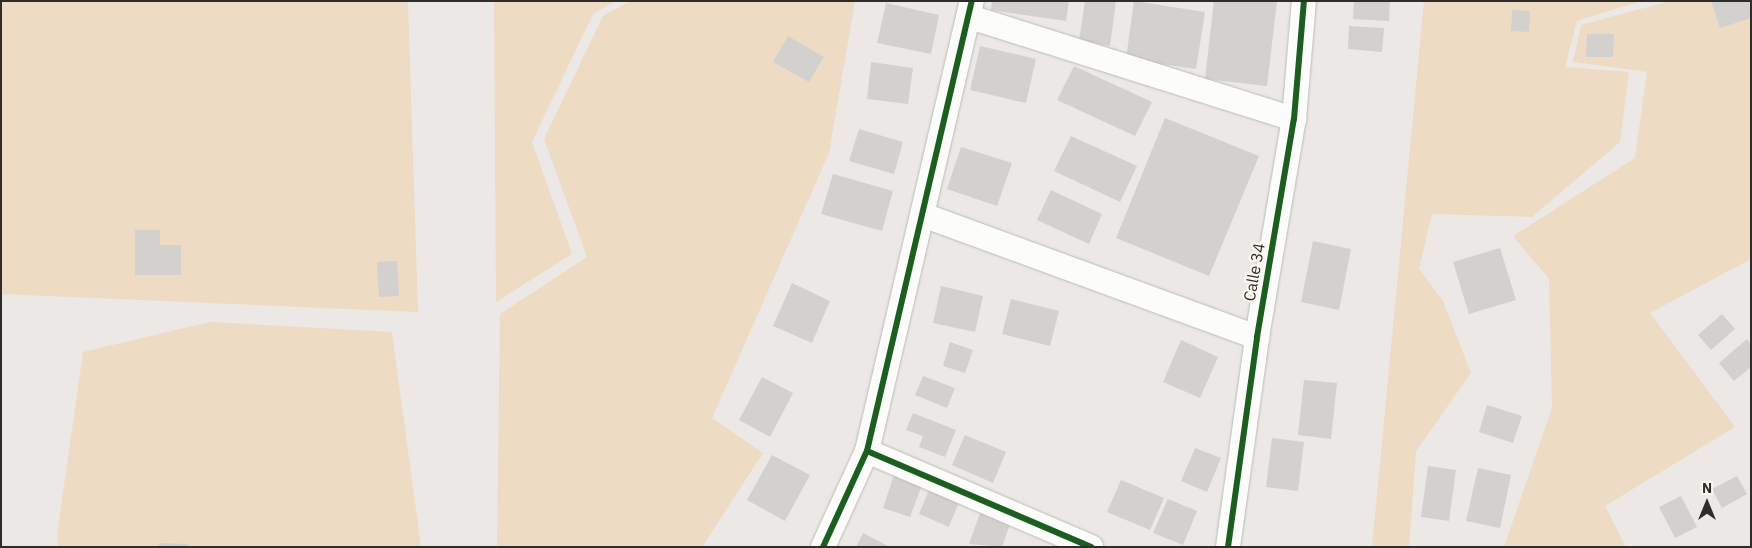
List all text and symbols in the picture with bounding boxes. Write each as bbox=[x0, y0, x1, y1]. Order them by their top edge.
street label: Calle 34 bbox=[1239, 241, 1269, 303]
north arrow bbox=[1682, 478, 1732, 528]
text: N bbox=[1702, 479, 1712, 497]

